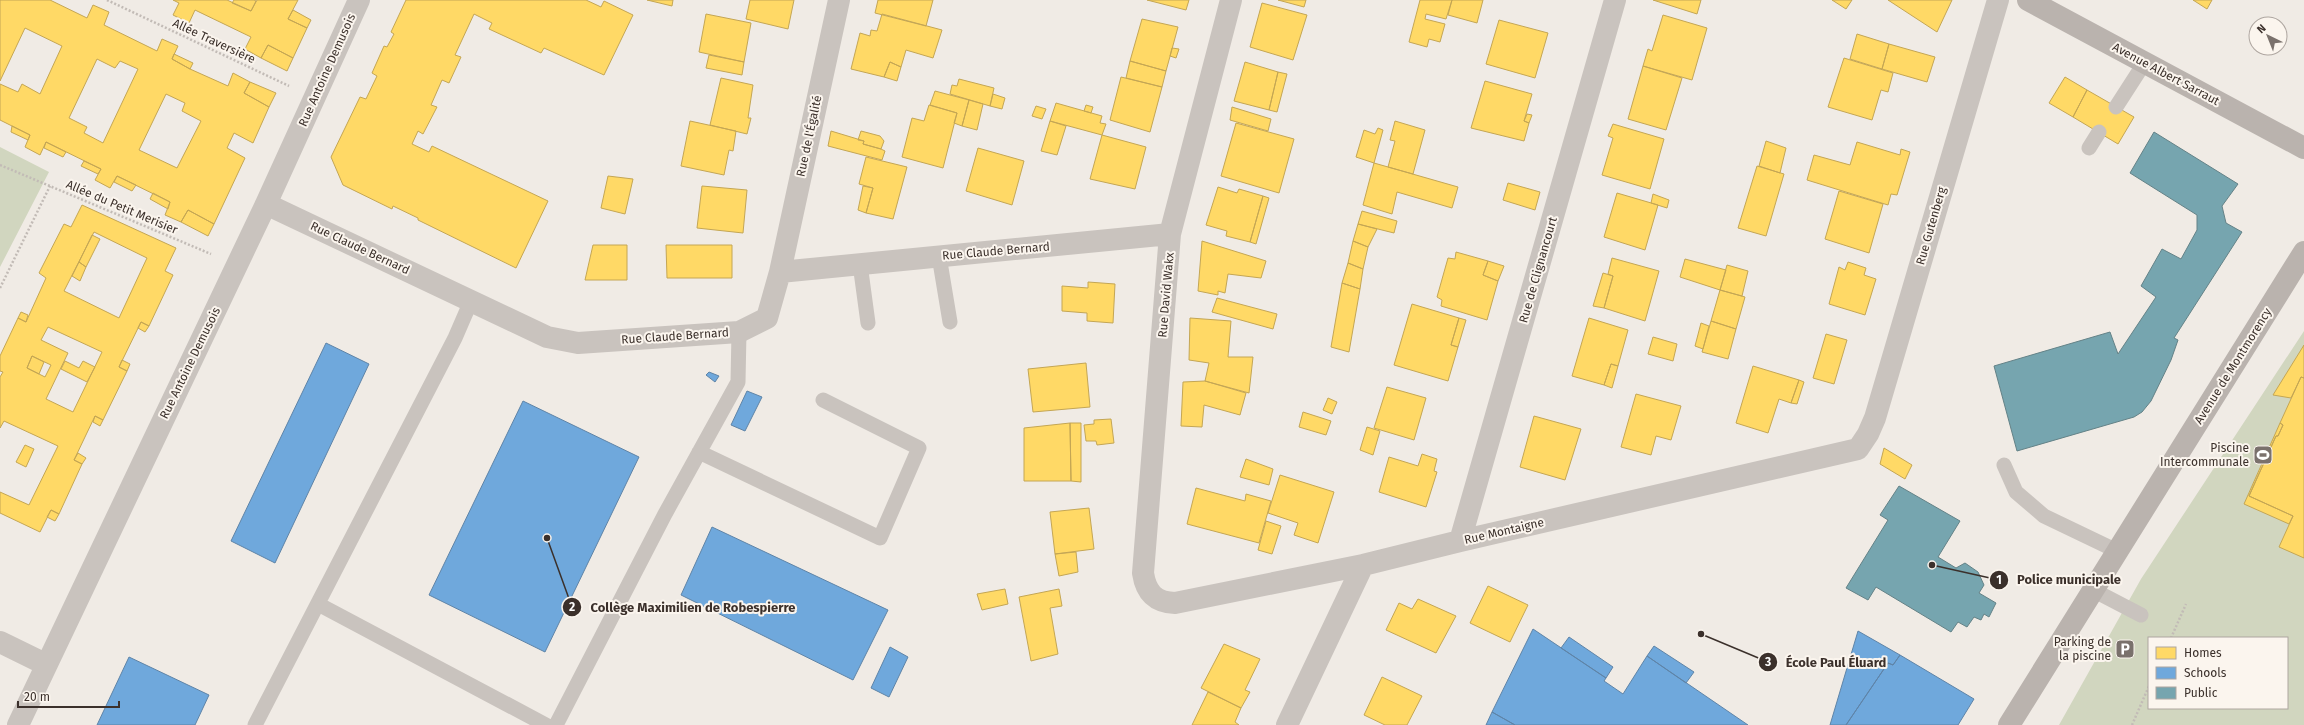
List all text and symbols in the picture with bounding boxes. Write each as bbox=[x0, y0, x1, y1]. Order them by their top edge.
street label: Rue Antoine Demusois bbox=[296, 11, 358, 129]
street label: Allée Traversière bbox=[170, 16, 258, 66]
north arrow bbox=[2248, 16, 2288, 56]
text: N bbox=[2254, 22, 2269, 36]
street label: Avenue Albert Sarraut bbox=[2110, 40, 2222, 108]
street label: Rue de l'Égalité bbox=[793, 94, 824, 178]
street label: Allée du Petit Merisier bbox=[64, 177, 180, 237]
street label: Rue Gutenberg bbox=[1913, 185, 1949, 267]
street label: Rue de Clignancourt bbox=[1516, 215, 1560, 325]
street label: Rue Claude Bernard bbox=[308, 219, 412, 277]
street label: Rue Claude Bernard bbox=[942, 239, 1050, 263]
street label: Rue David Wakx bbox=[1155, 252, 1177, 338]
street label: Rue Antoine Demusois bbox=[157, 305, 223, 421]
street label: Avenue de Montmorency bbox=[2191, 305, 2275, 427]
street label: Rue Claude Bernard bbox=[621, 325, 729, 347]
place label: Piscine Intercommunale bbox=[2160, 441, 2249, 469]
sports icon: Piscine Intercommunale bbox=[2252, 444, 2274, 466]
street label: Rue Montaigne bbox=[1463, 515, 1545, 547]
callout: Police municipale bbox=[1989, 567, 2129, 592]
text: Police municipale bbox=[2017, 572, 2121, 587]
text: 1 bbox=[1996, 573, 2002, 587]
callout: Collège Maximilien de Robespierre bbox=[562, 594, 803, 619]
text: 2 bbox=[569, 600, 575, 614]
text: Collège Maximilien de Robespierre bbox=[591, 600, 795, 615]
place label: Parking de la piscine bbox=[2054, 635, 2111, 663]
legend bbox=[2148, 637, 2288, 709]
parking icon: Parking de la piscine bbox=[2114, 638, 2136, 660]
text: Homes bbox=[2184, 646, 2222, 660]
callout: École Paul Éluard bbox=[1758, 649, 1895, 674]
text: École Paul Éluard bbox=[1786, 654, 1886, 670]
text: 3 bbox=[1764, 655, 1771, 669]
text: Schools bbox=[2184, 666, 2227, 680]
scale bar bbox=[18, 683, 119, 709]
text: Public bbox=[2184, 686, 2218, 700]
text: 20 m bbox=[24, 690, 50, 704]

